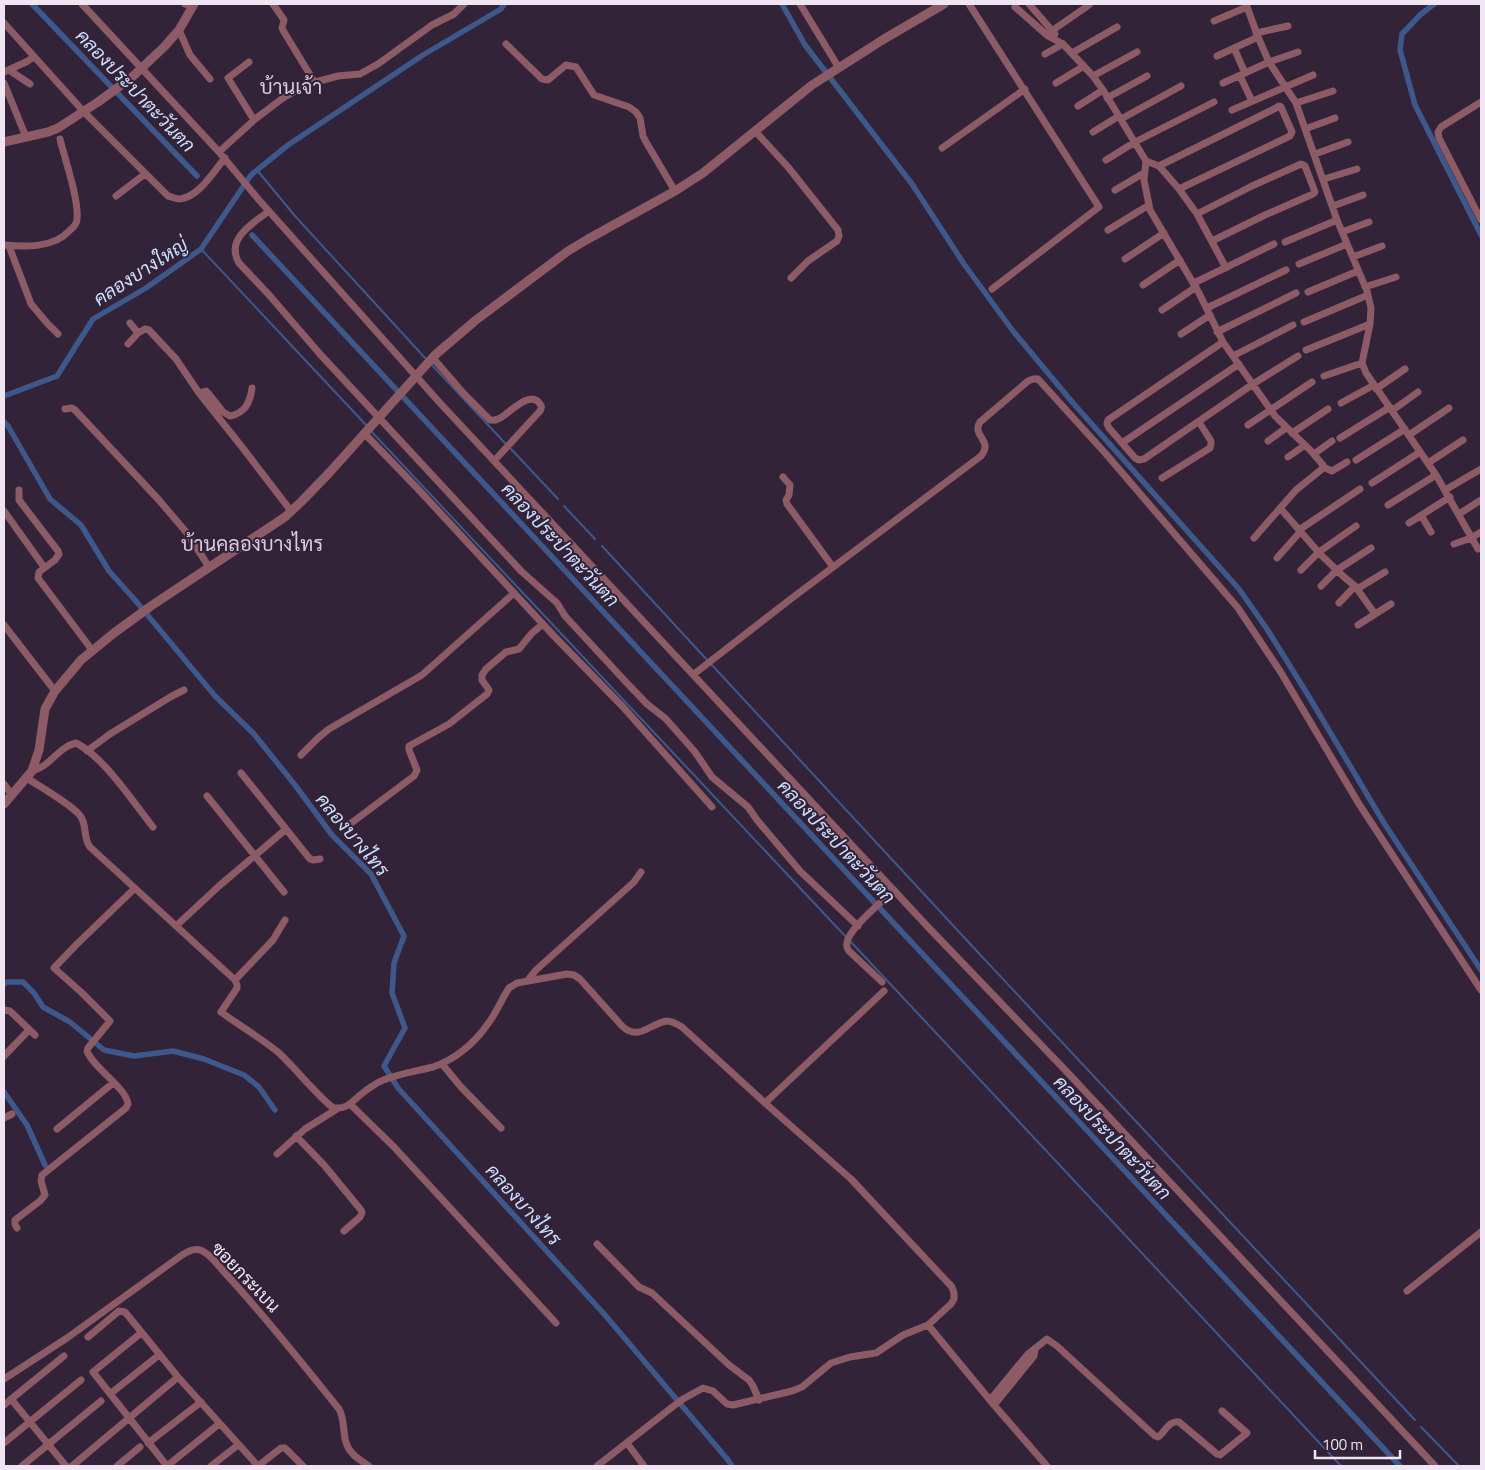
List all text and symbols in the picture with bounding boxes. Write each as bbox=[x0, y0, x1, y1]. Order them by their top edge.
water label: คลองประปาตะวันตก bbox=[69, 22, 203, 158]
district label: บ้านเจ้า bbox=[260, 71, 322, 102]
water label: คลองบางใหญ่ bbox=[87, 229, 194, 312]
water label: คลองประปาตะวันตก bbox=[495, 475, 627, 613]
district label: บ้านคลองบางไทร bbox=[181, 528, 323, 559]
water label: คลองประปาตะวันตก bbox=[771, 772, 903, 910]
water label: คลองบางไทร bbox=[309, 786, 397, 883]
water label: คลองประปาตะวันตก bbox=[1047, 1068, 1179, 1206]
water label: คลองบางไทร bbox=[479, 1157, 569, 1252]
street label: ซอยกระเบน bbox=[205, 1235, 287, 1319]
scale bar bbox=[1315, 1428, 1400, 1460]
text: 100 m bbox=[1322, 1433, 1363, 1456]

